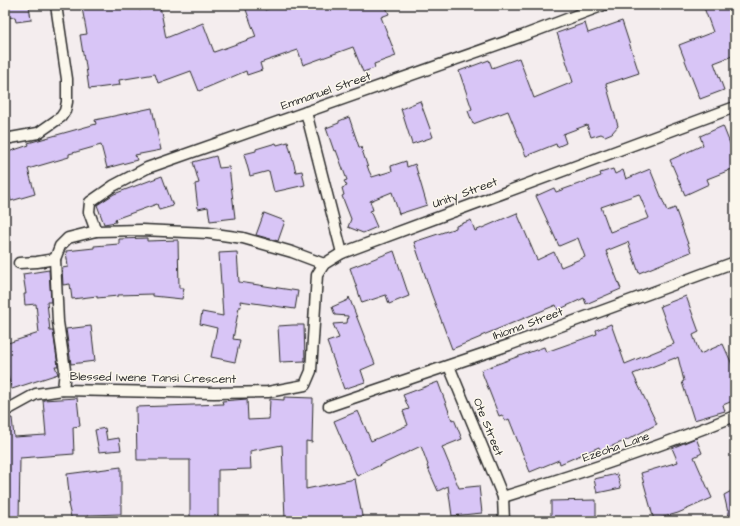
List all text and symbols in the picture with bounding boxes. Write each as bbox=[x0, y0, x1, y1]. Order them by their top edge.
street label: Emmanuel Street bbox=[279, 68, 373, 114]
street label: Unity Street bbox=[430, 173, 500, 214]
street label: Ihioma Street bbox=[491, 303, 566, 345]
street label: Blessed Iwene Tansi Crescent bbox=[70, 368, 237, 388]
street label: Ote Street bbox=[469, 395, 507, 459]
street label: Ezeoha Lane bbox=[580, 427, 652, 466]

